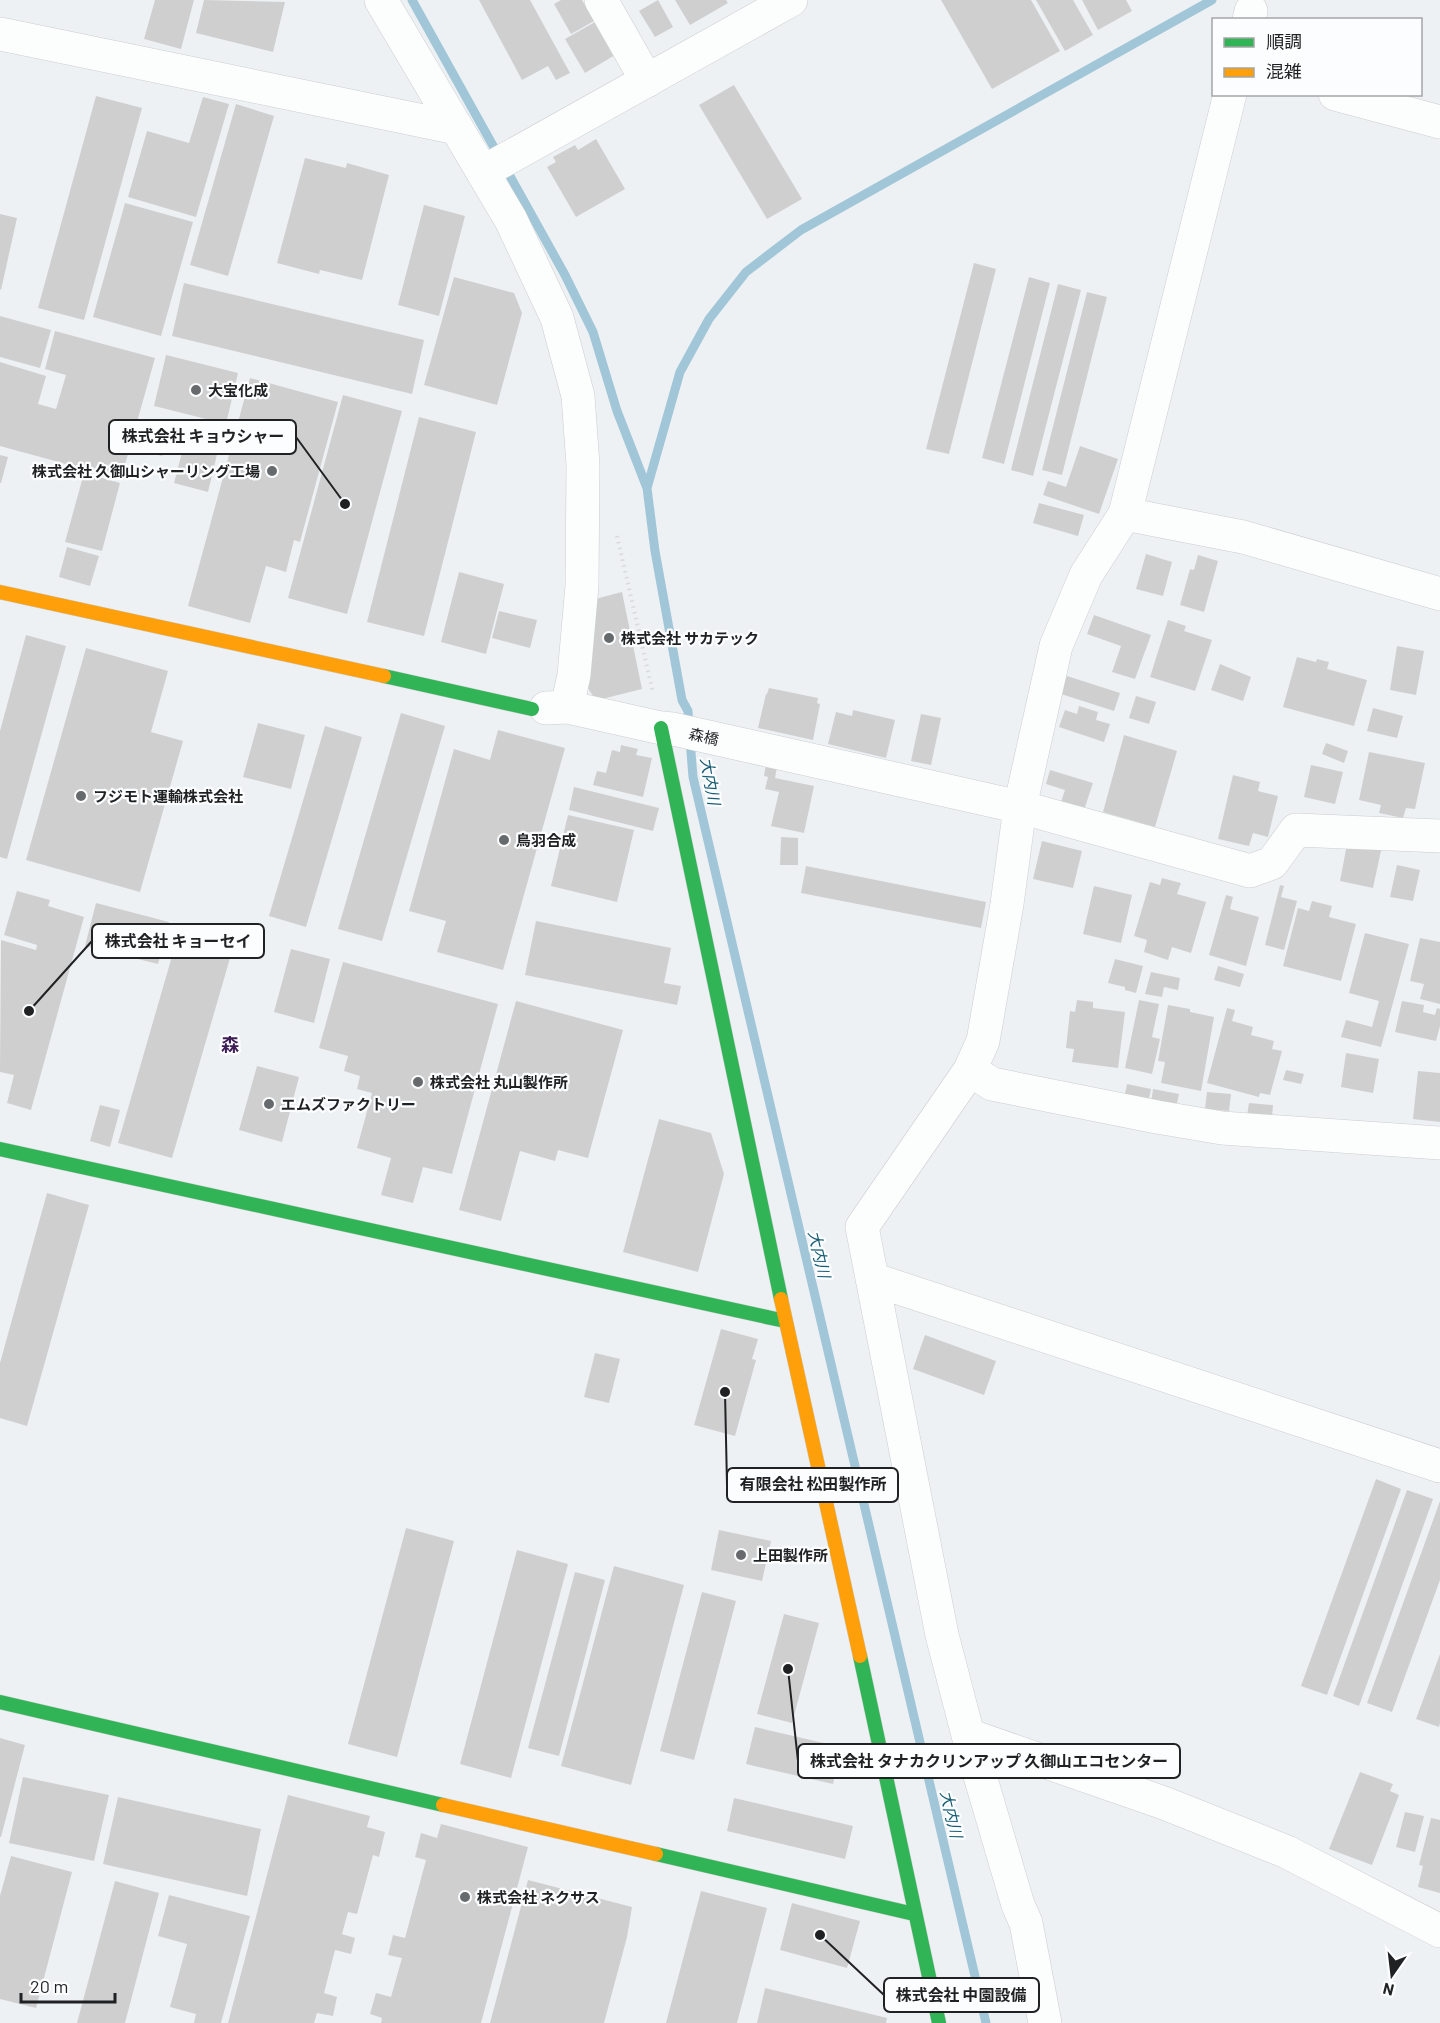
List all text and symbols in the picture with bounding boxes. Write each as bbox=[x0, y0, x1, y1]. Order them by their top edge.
legend bbox=[1212, 18, 1422, 96]
text: 順調 bbox=[1266, 30, 1302, 52]
text: 混雑 bbox=[1266, 60, 1302, 82]
place label: 大宝化成 bbox=[208, 381, 268, 399]
marker: 大宝化成 bbox=[189, 383, 203, 397]
callout: 株式会社 キョウシャー bbox=[109, 420, 296, 454]
text: 株式会社 キョウシャー bbox=[121, 426, 285, 445]
place label: 株式会社 久御山シャーリング工場 bbox=[32, 462, 260, 480]
marker: 株式会社 久御山シャーリング工場 bbox=[265, 464, 279, 478]
place label: 株式会社 サカテック bbox=[621, 629, 759, 647]
marker: 株式会社 サカテック bbox=[602, 631, 616, 645]
street label: 森橋 bbox=[687, 724, 721, 748]
water label: 大内川 bbox=[697, 756, 725, 808]
place label: フジモト運輸株式会社 bbox=[93, 787, 243, 805]
marker: フジモト運輸株式会社 bbox=[74, 789, 88, 803]
place label: 鳥羽合成 bbox=[516, 831, 576, 849]
marker: 鳥羽合成 bbox=[497, 833, 511, 847]
callout: 株式会社 キョーセイ bbox=[92, 924, 264, 958]
text: 株式会社 キョーセイ bbox=[104, 931, 252, 950]
district label: 森 bbox=[221, 1033, 239, 1055]
place label: 株式会社 丸山製作所 bbox=[430, 1073, 568, 1091]
marker: 株式会社 丸山製作所 bbox=[411, 1075, 425, 1089]
place label: エムズファクトリー bbox=[281, 1095, 416, 1113]
marker: エムズファクトリー bbox=[262, 1097, 276, 1111]
water label: 大内川 bbox=[805, 1228, 835, 1281]
callout: 有限会社 松田製作所 bbox=[727, 1468, 898, 1502]
text: 有限会社 松田製作所 bbox=[739, 1474, 887, 1493]
place label: 上田製作所 bbox=[753, 1546, 828, 1564]
marker: 上田製作所 bbox=[734, 1548, 748, 1562]
callout: 株式会社 タナカクリンアップ 久御山エコセンター bbox=[798, 1744, 1180, 1778]
text: 株式会社 タナカクリンアップ 久御山エコセンター bbox=[810, 1751, 1168, 1770]
water label: 大内川 bbox=[937, 1788, 967, 1841]
place label: 株式会社 ネクサス bbox=[477, 1888, 600, 1906]
marker: 株式会社 ネクサス bbox=[458, 1890, 472, 1904]
north arrow bbox=[1362, 1945, 1422, 2005]
scale bar bbox=[21, 1966, 116, 2004]
text: 20 m bbox=[30, 1975, 68, 1997]
callout: 株式会社 中園設備 bbox=[884, 1978, 1039, 2012]
text: N bbox=[1381, 1980, 1396, 2001]
text: 株式会社 中園設備 bbox=[895, 1985, 1027, 2004]

